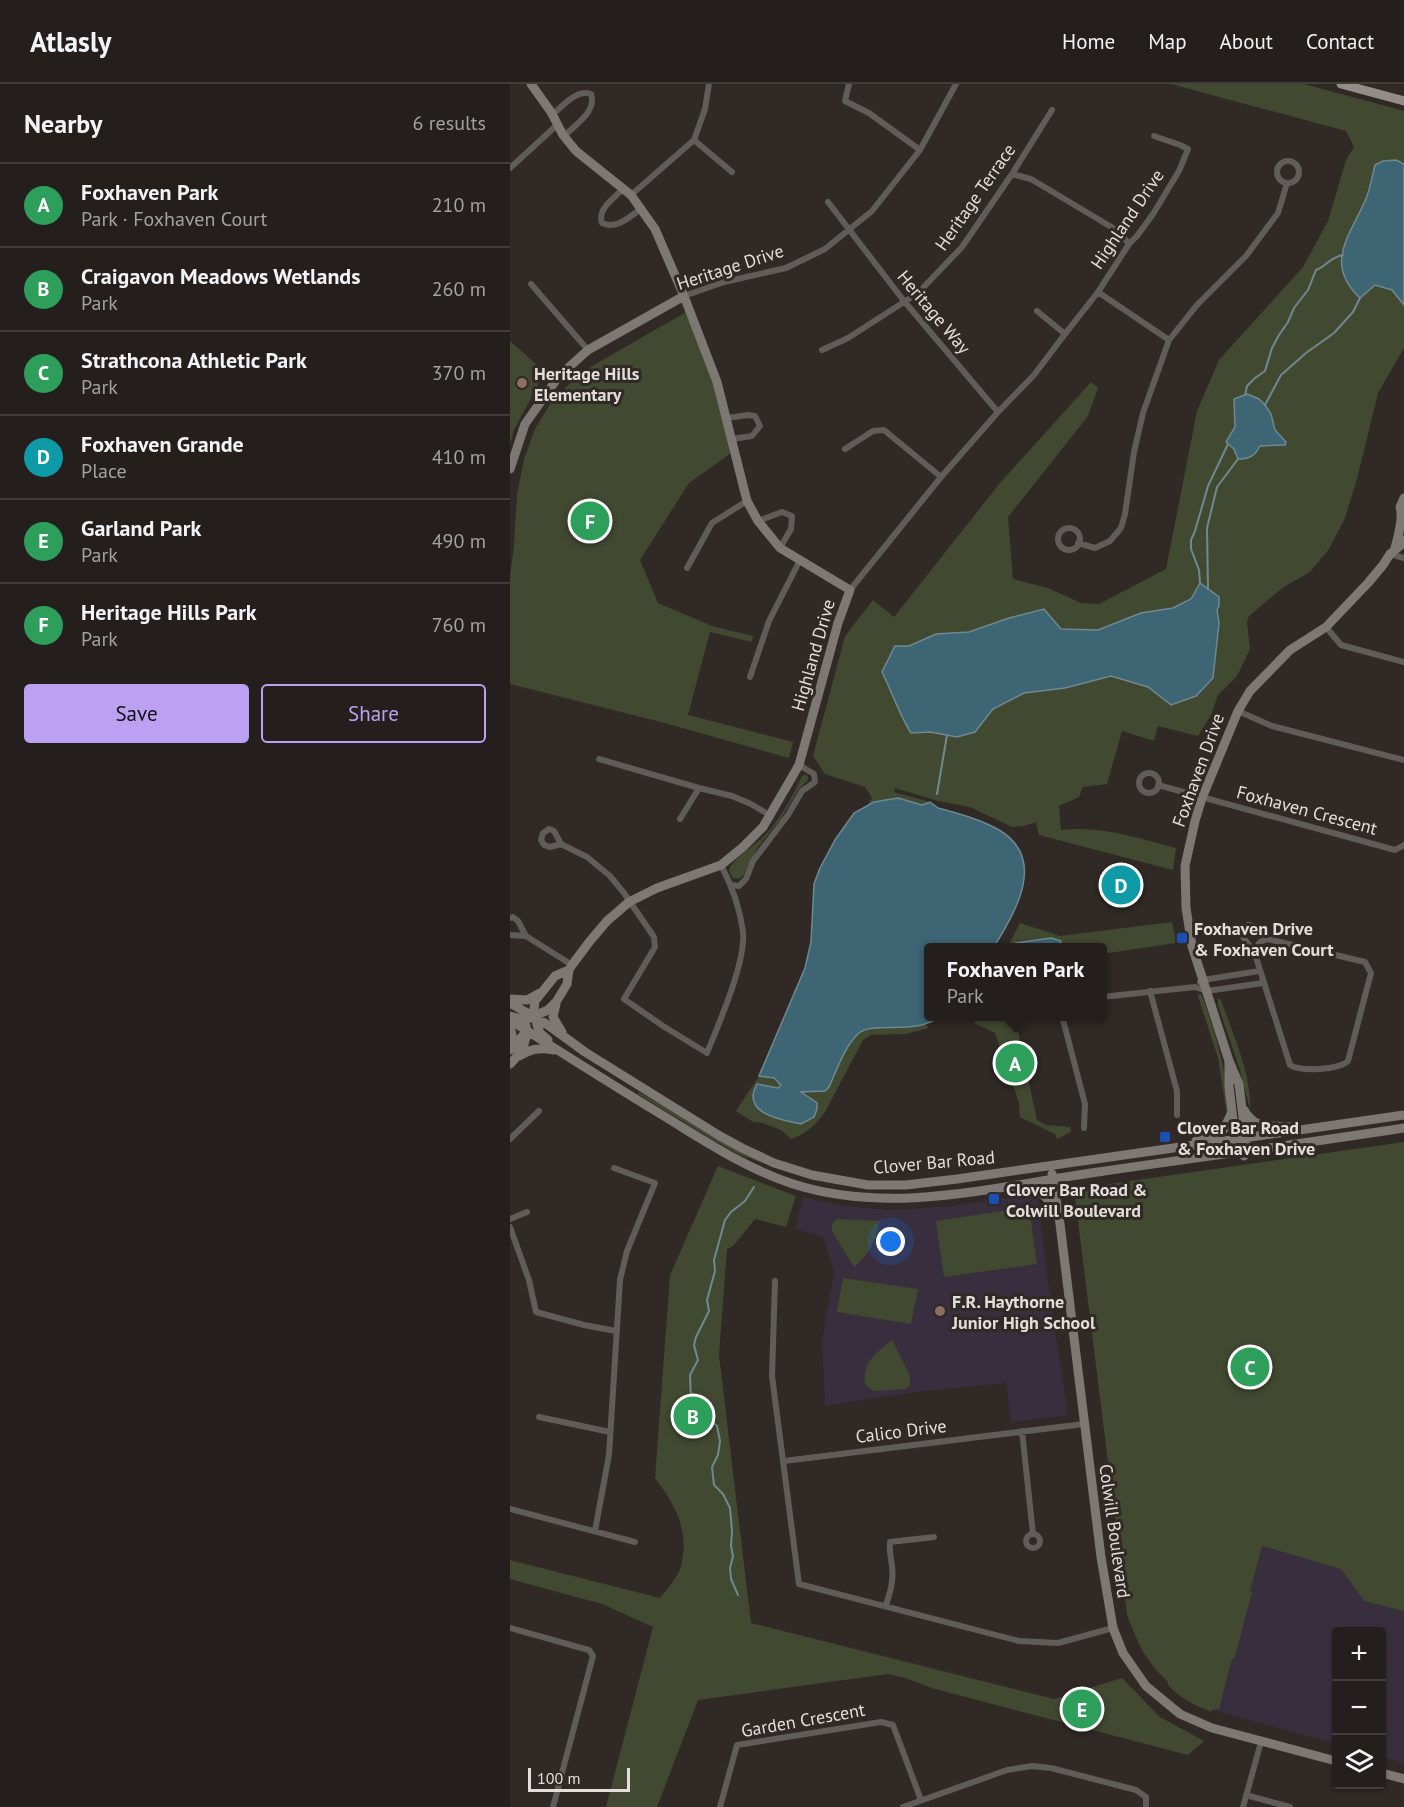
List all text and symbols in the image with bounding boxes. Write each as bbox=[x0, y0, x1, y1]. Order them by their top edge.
text: Atlasly bbox=[30, 23, 112, 60]
text: Home bbox=[1062, 28, 1115, 55]
text: Map bbox=[1148, 28, 1187, 55]
text: About bbox=[1220, 28, 1273, 55]
text: Contact bbox=[1306, 28, 1374, 55]
text: Nearby bbox=[24, 107, 102, 140]
text: 6 results bbox=[413, 110, 486, 136]
street label: Heritage Terrace bbox=[930, 139, 1020, 255]
street label: Highland Drive bbox=[1085, 165, 1169, 273]
text: Foxhaven Park bbox=[81, 178, 218, 206]
text: A bbox=[37, 192, 50, 218]
text: 210 m bbox=[432, 192, 486, 218]
text: Park · Foxhaven Court bbox=[81, 206, 267, 232]
street label: Heritage Drive bbox=[674, 239, 786, 295]
text: Craigavon Meadows Wetlands bbox=[81, 262, 361, 290]
street label: Heritage Way bbox=[892, 266, 976, 359]
text: B bbox=[38, 276, 49, 302]
text: 260 m bbox=[432, 276, 486, 302]
text: Park bbox=[81, 290, 118, 316]
text: Strathcona Athletic Park bbox=[81, 346, 307, 374]
text: C bbox=[38, 360, 49, 386]
text: 370 m bbox=[432, 360, 486, 386]
place label: Heritage Hills Elementary bbox=[534, 362, 640, 406]
text: Park bbox=[81, 374, 118, 400]
marker: Heritage Hills Elementary bbox=[515, 376, 529, 390]
text: Foxhaven Grande bbox=[81, 430, 244, 458]
text: D bbox=[37, 444, 50, 470]
text: 410 m bbox=[432, 444, 486, 470]
text: Place bbox=[81, 458, 127, 484]
pin: F bbox=[570, 498, 610, 544]
text: Garland Park bbox=[81, 514, 201, 542]
text: E bbox=[38, 528, 49, 554]
text: 490 m bbox=[432, 528, 486, 554]
text: Park bbox=[81, 542, 118, 568]
street label: Highland Drive bbox=[786, 596, 840, 714]
text: Heritage Hills Park bbox=[81, 598, 257, 626]
text: F bbox=[38, 612, 49, 638]
text: 760 m bbox=[432, 612, 486, 638]
text: Park bbox=[81, 626, 118, 652]
button: Save bbox=[24, 684, 249, 743]
button: Share bbox=[261, 684, 486, 743]
street label: Foxhaven Drive bbox=[1167, 710, 1229, 830]
street label: Foxhaven Crescent bbox=[1234, 780, 1380, 840]
pin: D bbox=[1102, 862, 1140, 908]
place label: Foxhaven Drive & Foxhaven Court bbox=[1194, 917, 1334, 961]
marker: Foxhaven Drive & Foxhaven Court bbox=[1175, 931, 1189, 945]
popup bbox=[924, 943, 1107, 1021]
text: Foxhaven Park bbox=[947, 955, 1084, 983]
text: Park bbox=[947, 983, 984, 1009]
pin: A bbox=[996, 1040, 1034, 1086]
place label: Clover Bar Road & Foxhaven Drive bbox=[1177, 1116, 1315, 1160]
marker: Clover Bar Road & Foxhaven Drive bbox=[1158, 1130, 1172, 1144]
street label: Clover Bar Road bbox=[872, 1145, 996, 1179]
place label: Clover Bar Road & Colwill Boulevard bbox=[1006, 1178, 1147, 1222]
marker: Clover Bar Road & Colwill Boulevard bbox=[987, 1192, 1001, 1206]
your location bbox=[876, 1227, 905, 1256]
place label: F.R. Haythorne Junior High School bbox=[951, 1290, 1096, 1334]
marker: F.R. Haythorne Junior High School bbox=[933, 1304, 947, 1318]
pin: C bbox=[1230, 1344, 1270, 1390]
pin: B bbox=[674, 1394, 712, 1438]
street label: Calico Drive bbox=[854, 1414, 948, 1448]
street label: Colwill Boulevard bbox=[1094, 1462, 1136, 1600]
map controls bbox=[1332, 1627, 1386, 1789]
button: + bbox=[1332, 1627, 1386, 1681]
button: − bbox=[1332, 1681, 1386, 1735]
pin: E bbox=[1062, 1686, 1102, 1732]
street label: Garden Crescent bbox=[739, 1698, 867, 1742]
button: layers bbox=[1332, 1735, 1386, 1789]
scale bar bbox=[528, 1765, 630, 1792]
text: 100 m bbox=[537, 1768, 580, 1788]

